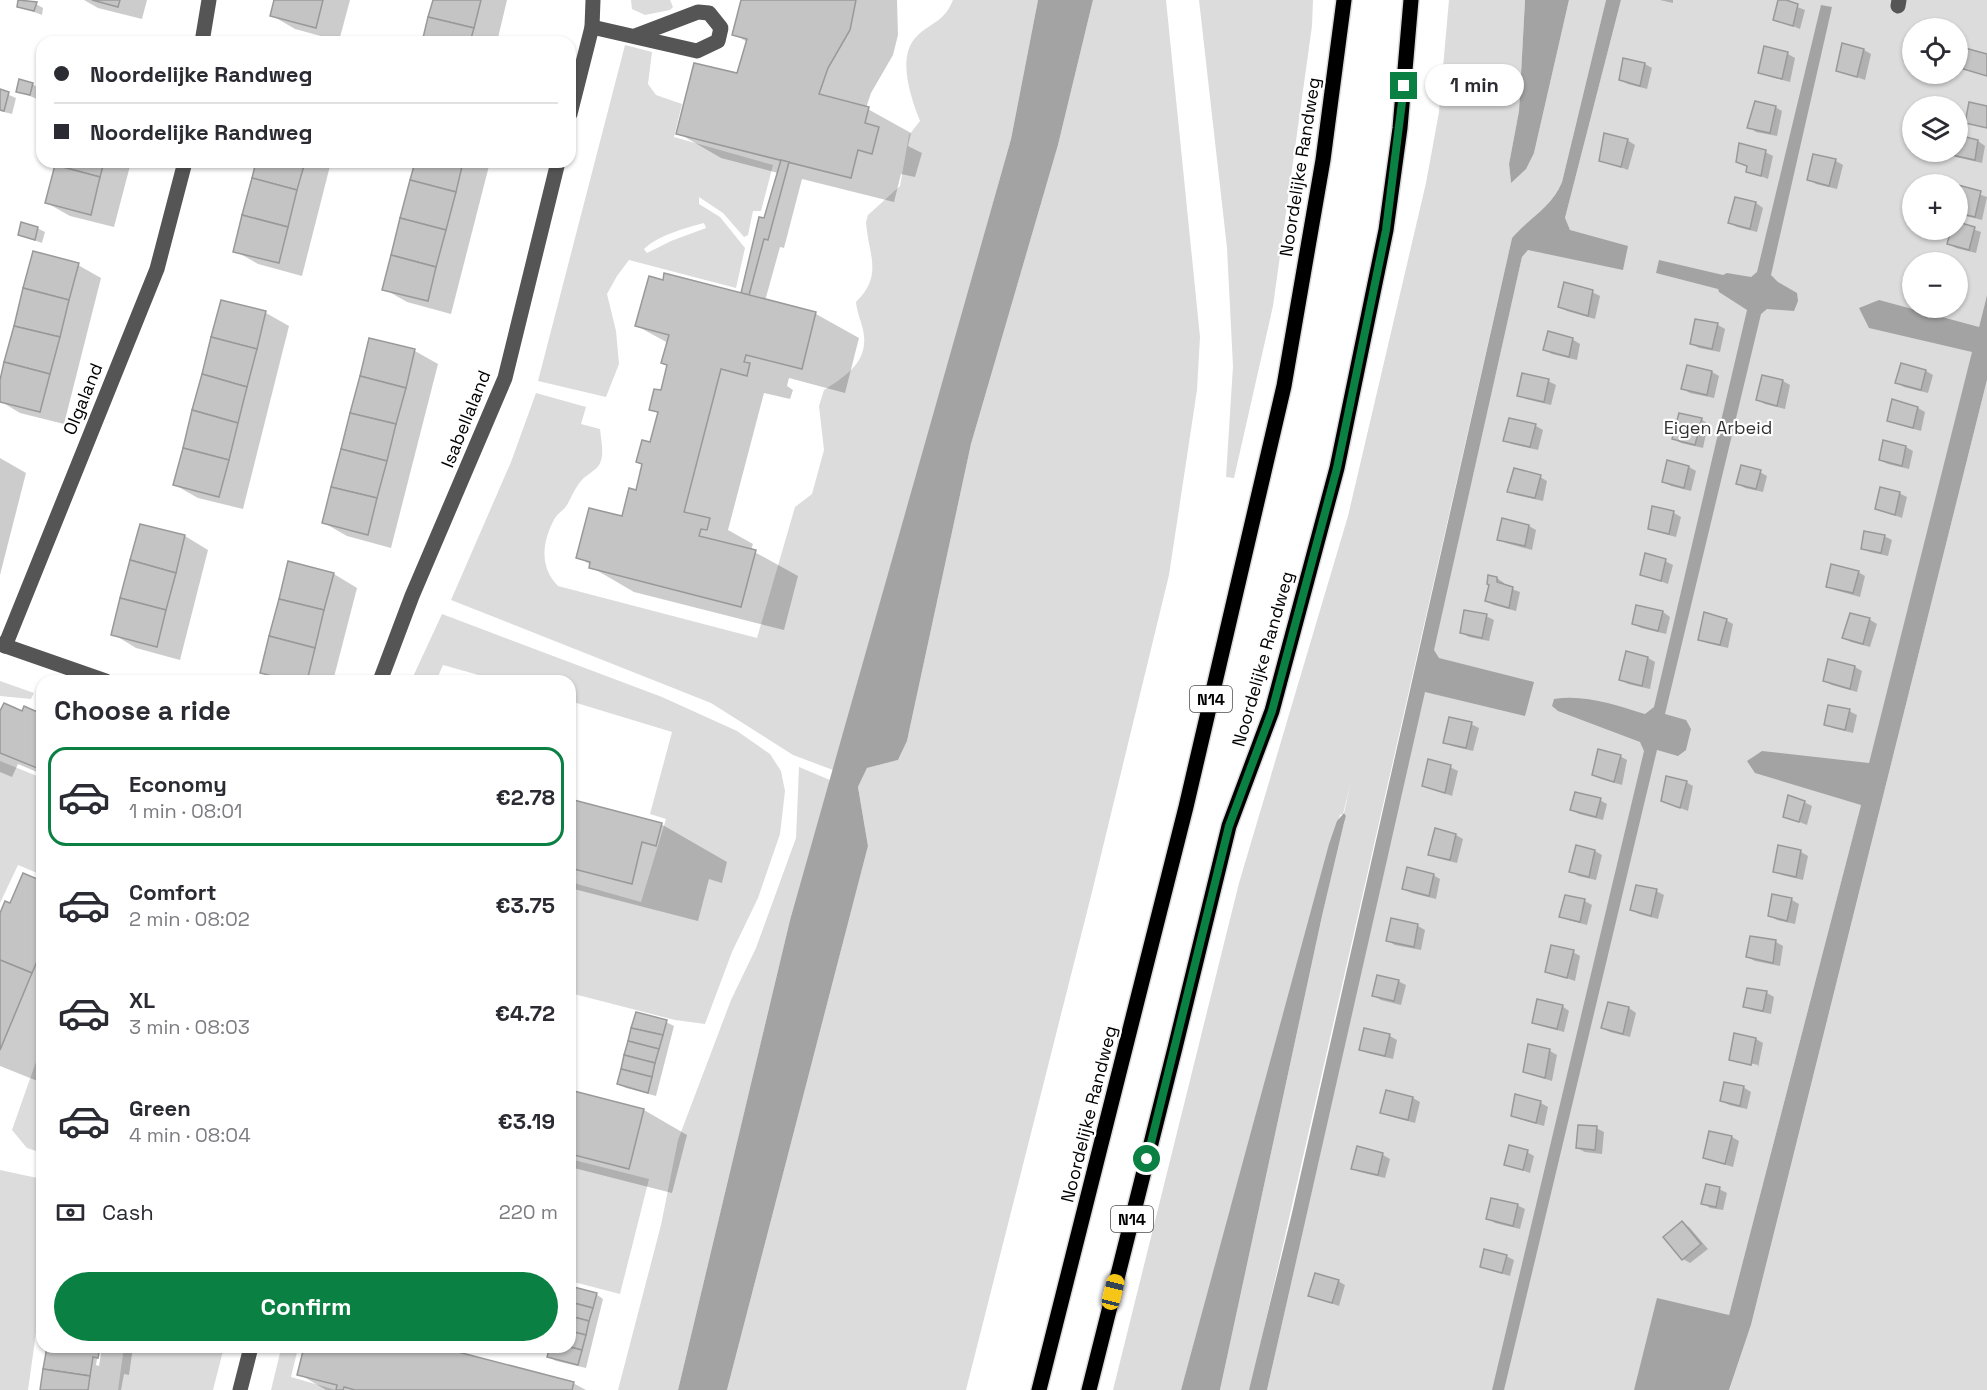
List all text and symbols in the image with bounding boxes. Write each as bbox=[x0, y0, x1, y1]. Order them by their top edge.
map controls bbox=[1902, 18, 1968, 318]
button: locate bbox=[1902, 18, 1968, 84]
text: Noordelijke Randweg bbox=[90, 60, 313, 88]
callout: 1 min bbox=[1425, 65, 1524, 107]
route end bbox=[1390, 72, 1417, 99]
text: 1 min bbox=[1450, 72, 1499, 98]
street label: Noordelijke Randweg bbox=[1274, 76, 1325, 258]
button: layers bbox=[1902, 96, 1968, 162]
text: Noordelijke Randweg bbox=[90, 118, 313, 146]
button: + bbox=[1902, 174, 1968, 240]
button: − bbox=[1902, 252, 1968, 318]
street label: Olgaland bbox=[58, 359, 107, 438]
street label: Isabellaland bbox=[436, 367, 495, 471]
park label: Eigen Arbeid bbox=[1664, 416, 1772, 439]
street label: Noordelijke Randweg bbox=[1226, 568, 1299, 749]
road number: N14 bbox=[1190, 686, 1232, 712]
text: Choose a ride bbox=[54, 693, 231, 728]
icon: car bbox=[57, 770, 111, 824]
text: Economy bbox=[129, 770, 227, 798]
text: €2.78 bbox=[496, 783, 555, 811]
text: 1 min · 08:01 bbox=[129, 798, 242, 824]
icon: car bbox=[57, 878, 111, 932]
text: Comfort bbox=[129, 878, 217, 906]
text: €3.75 bbox=[496, 891, 555, 919]
text: 2 min · 08:02 bbox=[129, 906, 250, 932]
icon: car bbox=[57, 986, 111, 1040]
text: XL bbox=[129, 986, 155, 1014]
text: €4.72 bbox=[495, 999, 555, 1027]
text: 3 min · 08:03 bbox=[129, 1014, 250, 1040]
street label: Noordelijke Randweg bbox=[1055, 1023, 1122, 1205]
icon: car bbox=[57, 1094, 111, 1148]
text: Green bbox=[129, 1094, 191, 1122]
text: €3.19 bbox=[498, 1107, 555, 1135]
text: 4 min · 08:04 bbox=[129, 1122, 251, 1148]
route start bbox=[1133, 1145, 1160, 1172]
icon: cash bbox=[54, 1196, 87, 1229]
text: Cash bbox=[102, 1198, 154, 1226]
text: 220 m bbox=[499, 1199, 558, 1225]
road number: N14 bbox=[1111, 1206, 1153, 1232]
button: Confirm bbox=[54, 1272, 558, 1341]
car bbox=[1100, 1272, 1126, 1312]

